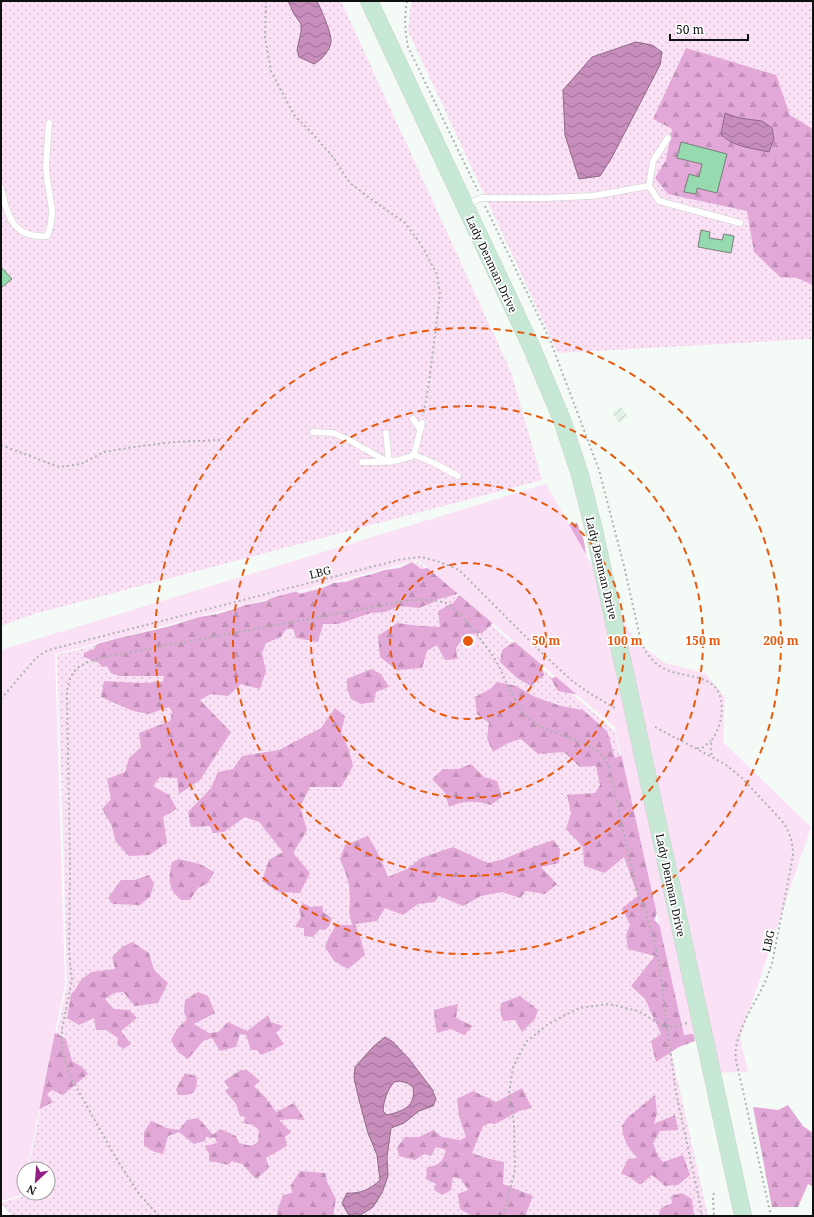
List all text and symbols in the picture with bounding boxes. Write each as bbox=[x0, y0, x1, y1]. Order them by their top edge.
scale bar bbox=[670, 16, 748, 42]
text: 50 m bbox=[676, 21, 704, 38]
street label: Lady Denman Drive bbox=[463, 213, 521, 315]
street label: Lady Denman Drive bbox=[583, 515, 621, 621]
street label: LBG bbox=[308, 562, 333, 582]
text: 50 m bbox=[532, 632, 560, 649]
text: 100 m bbox=[607, 632, 643, 649]
text: 150 m bbox=[685, 632, 721, 649]
text: 200 m bbox=[763, 632, 799, 649]
centre of rings bbox=[461, 634, 475, 648]
street label: Lady Denman Drive bbox=[653, 832, 689, 938]
street label: LBG bbox=[758, 929, 778, 953]
north arrow bbox=[16, 1161, 56, 1201]
text: N bbox=[24, 1182, 39, 1199]

